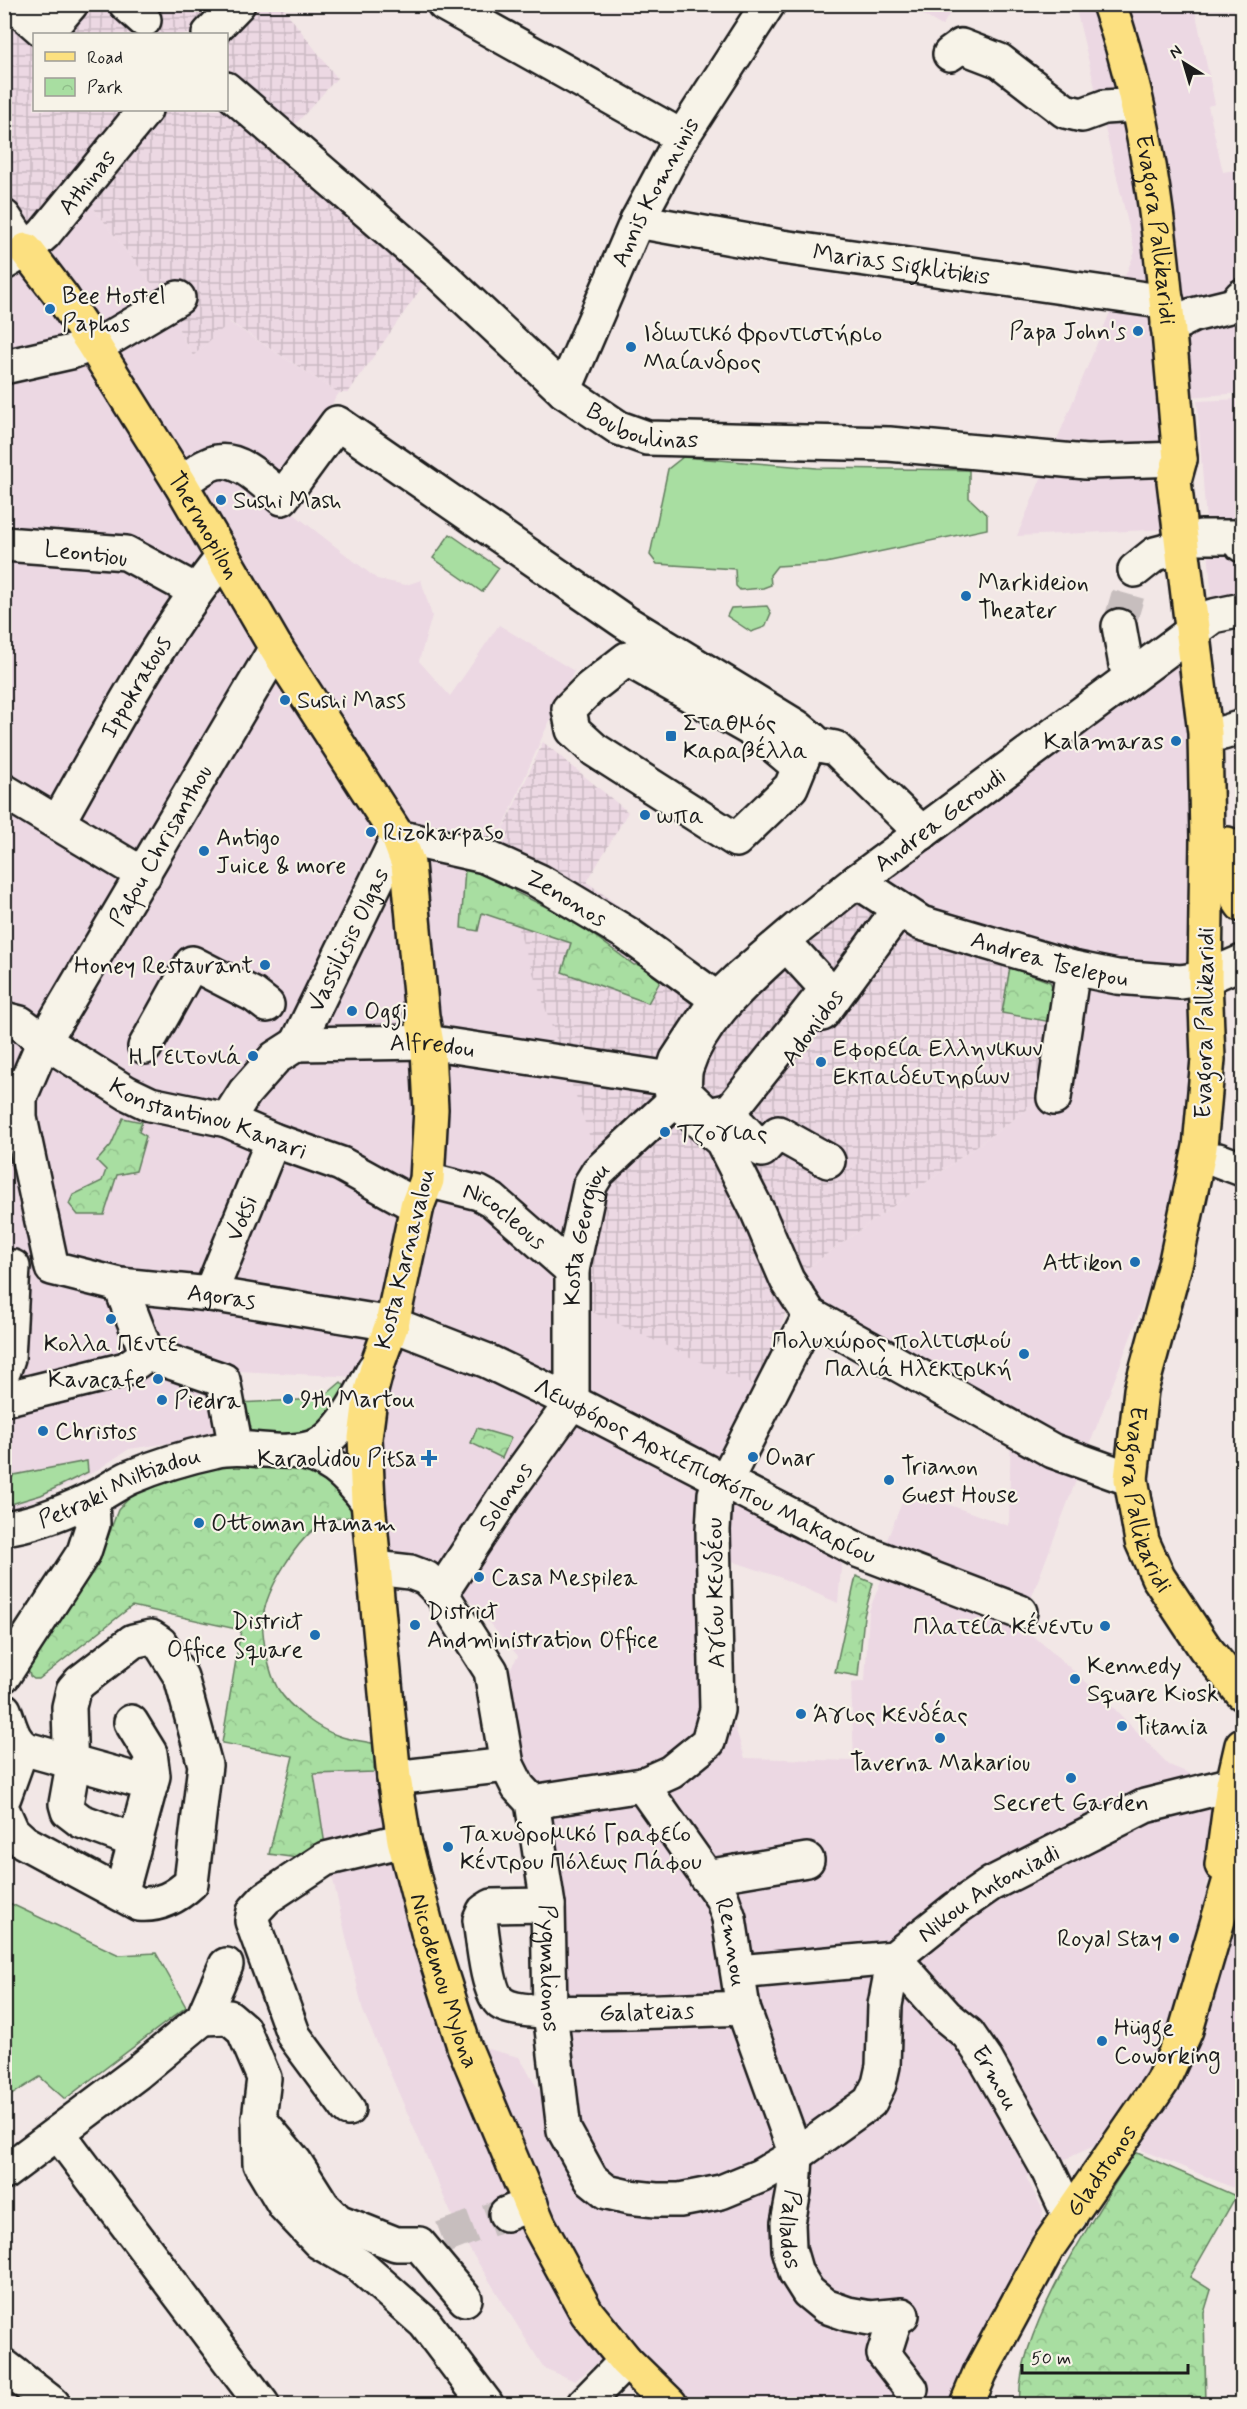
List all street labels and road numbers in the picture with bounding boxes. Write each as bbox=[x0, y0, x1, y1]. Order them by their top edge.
street label: Annis Komninis bbox=[605, 112, 708, 272]
street label: Evagora Pallikaridi bbox=[1127, 132, 1182, 326]
street label: Athinas bbox=[52, 143, 124, 222]
street label: Marias Sigklitikis bbox=[811, 238, 992, 294]
street label: Bouboulinas bbox=[579, 396, 699, 456]
street label: Thermopilon bbox=[160, 466, 247, 585]
street label: Leontiou bbox=[42, 534, 129, 575]
street label: Ippokratous bbox=[94, 630, 179, 744]
street label: Pafou Chrisanthou bbox=[102, 759, 222, 933]
street label: Andrea Geroudi bbox=[868, 761, 1013, 880]
street label: Vassilisis Olgas bbox=[301, 863, 398, 1018]
street label: Zenonos bbox=[521, 863, 613, 935]
street label: Andrea Tselepou bbox=[967, 925, 1129, 995]
street label: Evagora Pallikaridi bbox=[1188, 927, 1226, 1119]
street label: Adonidos bbox=[775, 983, 852, 1072]
street label: Alfredou bbox=[389, 1027, 477, 1066]
street label: Konstantinou Kanari bbox=[102, 1071, 311, 1168]
street label: Kosta Georgiou bbox=[558, 1155, 617, 1306]
street label: Kosta Karnavalou bbox=[368, 1166, 443, 1353]
street label: Nicocleous bbox=[459, 1176, 553, 1258]
street label: Votsi bbox=[219, 1191, 266, 1246]
street label: Agoras bbox=[186, 1278, 258, 1318]
street label: Λεωφόρος Αρχιεπισκόπου Μακαρίου bbox=[529, 1372, 880, 1573]
street label: Evagora Pallikaridi bbox=[1113, 1404, 1178, 1599]
street label: Petraki Miltiadou bbox=[34, 1441, 204, 1536]
street label: Solonos bbox=[472, 1456, 541, 1538]
street label: Αγίου Κενδέου bbox=[699, 1517, 733, 1669]
street label: Nikou Antoniadi bbox=[911, 1838, 1066, 1950]
street label: Nicodemou Mylona bbox=[402, 1890, 486, 2073]
street label: Remnou bbox=[706, 1894, 753, 1989]
street label: Pygmalionos bbox=[529, 1904, 566, 2034]
street label: Galateias bbox=[599, 1996, 695, 2029]
street label: Ermou bbox=[963, 2040, 1025, 2116]
street label: Gladstonos bbox=[1060, 2119, 1145, 2223]
street label: Pallados bbox=[771, 2187, 808, 2273]

